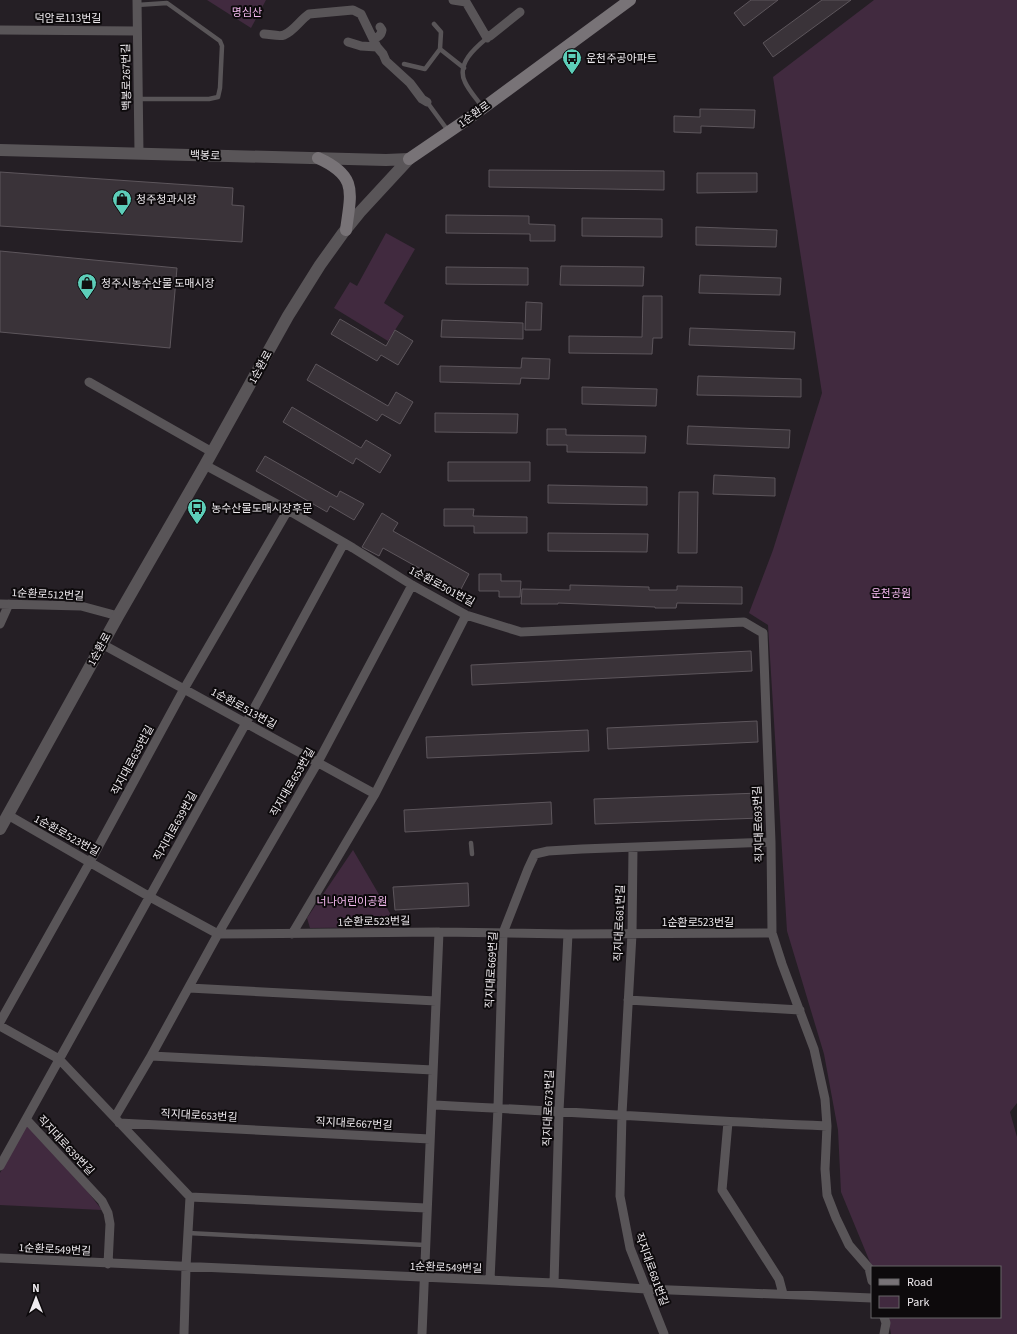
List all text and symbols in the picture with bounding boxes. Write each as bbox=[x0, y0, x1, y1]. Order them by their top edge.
park label: 명심산 bbox=[232, 5, 262, 20]
street label: 덕암로113번길 bbox=[34, 11, 102, 26]
street label: 백봉로267번길 bbox=[118, 43, 135, 111]
bus stop icon: 운천주공아파트 bbox=[561, 47, 583, 75]
place label: 운천주공아파트 bbox=[586, 51, 657, 66]
street label: 1순환로 bbox=[455, 98, 493, 131]
street label: 백봉로 bbox=[190, 147, 220, 164]
shop icon: 청주청과시장 bbox=[111, 188, 133, 216]
place label: 청주청과시장 bbox=[136, 192, 197, 207]
shop icon: 청주시농수산물 도매시장 bbox=[76, 272, 98, 300]
place label: 청주시농수산물 도매시장 bbox=[101, 276, 215, 291]
street label: 1순환로 bbox=[245, 348, 276, 387]
bus stop icon: 농수산물도매시장후문 bbox=[186, 497, 208, 525]
place label: 농수산물도매시장후문 bbox=[211, 501, 312, 516]
street label: 1순환로501번길 bbox=[406, 563, 477, 610]
street label: 1순환로512번길 bbox=[11, 585, 85, 604]
park label: 운천공원 bbox=[871, 586, 911, 601]
street label: 1순환로 bbox=[84, 630, 115, 669]
street label: 1순환로513번길 bbox=[208, 684, 279, 733]
street label: 직지대로635번길 bbox=[108, 723, 157, 798]
street label: 직지대로653번길 bbox=[267, 745, 318, 819]
street label: 직지대로693번길 bbox=[750, 785, 767, 863]
street label: 직지대로639번길 bbox=[150, 789, 201, 864]
street label: 1순환로523번길 bbox=[31, 811, 102, 860]
street label: 직지대로681번길 bbox=[611, 884, 628, 962]
park label: 너나어린이공원 bbox=[317, 894, 387, 909]
street label: 1순환로523번길 bbox=[338, 913, 410, 930]
street label: 1순환로523번길 bbox=[662, 915, 734, 930]
street label: 직지대로669번길 bbox=[482, 931, 501, 1009]
street label: 직지대로673번길 bbox=[540, 1069, 557, 1147]
street label: 직지대로653번길 bbox=[160, 1106, 238, 1125]
street label: 직지대로639번길 bbox=[34, 1112, 97, 1179]
street label: 직지대로667번길 bbox=[315, 1114, 393, 1133]
street label: 직지대로681번길 bbox=[631, 1230, 672, 1308]
street label: 1순환로549번길 bbox=[18, 1240, 92, 1259]
street label: 1순환로549번길 bbox=[410, 1259, 482, 1276]
legend bbox=[871, 1266, 1001, 1318]
text: Road bbox=[907, 1274, 933, 1291]
north arrow bbox=[16, 1278, 56, 1318]
text: N bbox=[32, 1281, 40, 1296]
text: Park bbox=[907, 1294, 929, 1311]

